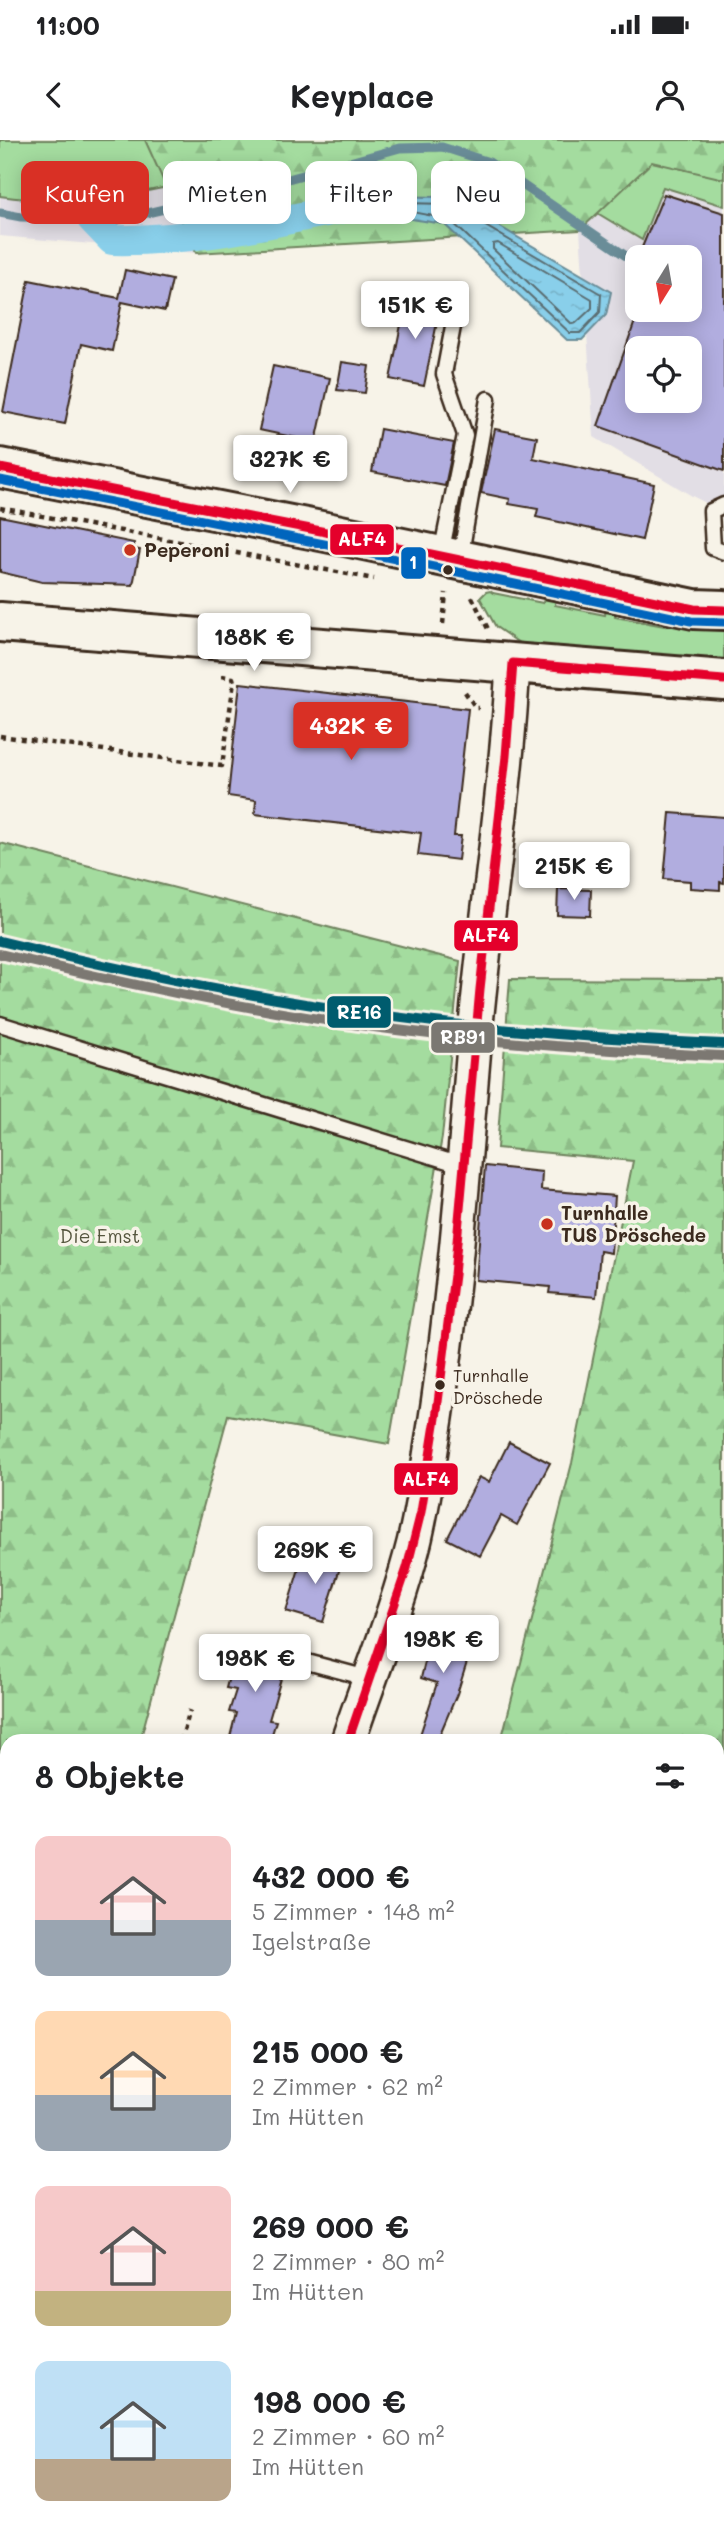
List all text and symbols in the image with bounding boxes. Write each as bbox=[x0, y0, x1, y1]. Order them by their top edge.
text: 11:00 bbox=[35, 8, 100, 42]
text: Keyplace bbox=[290, 74, 434, 116]
icon: back bbox=[35, 76, 73, 114]
icon: person bbox=[651, 76, 689, 114]
chip: Kaufen bbox=[21, 161, 149, 224]
chip: Mieten bbox=[163, 161, 291, 224]
chip: Filter bbox=[305, 161, 417, 224]
chip: Neu bbox=[431, 161, 525, 224]
north arrow bbox=[625, 245, 702, 322]
map controls bbox=[625, 245, 702, 413]
pin: 151K € bbox=[358, 282, 472, 341]
text: 151K € bbox=[377, 289, 453, 319]
button: locate bbox=[625, 336, 702, 413]
pin: 327K € bbox=[233, 436, 347, 495]
text: 327K € bbox=[249, 443, 331, 473]
line badge: ALF4 bbox=[329, 523, 395, 556]
text: ALF4 bbox=[338, 526, 386, 551]
place label: Peperoni bbox=[144, 537, 230, 562]
marker: Peperoni bbox=[122, 542, 138, 558]
line badge: 1 bbox=[400, 546, 427, 580]
text: 1 bbox=[409, 549, 417, 574]
unlabelled marker bbox=[441, 563, 455, 577]
pin: 188K € bbox=[197, 614, 311, 673]
text: 188K € bbox=[214, 621, 294, 651]
pin: 432K € bbox=[294, 702, 408, 762]
text: 432K € bbox=[309, 710, 393, 740]
pin: 215K € bbox=[517, 842, 631, 902]
text: 215K € bbox=[535, 850, 613, 880]
line badge: ALF4 bbox=[453, 919, 519, 952]
text: ALF4 bbox=[462, 922, 510, 947]
line badge: RE16 bbox=[326, 995, 392, 1029]
text: RE16 bbox=[336, 999, 382, 1024]
line badge: RB91 bbox=[430, 1021, 496, 1054]
text: RB91 bbox=[440, 1024, 486, 1049]
place label: Turnhalle TUS Dröschede bbox=[561, 1200, 706, 1247]
marker: Turnhalle TUS Dröschede bbox=[539, 1216, 555, 1232]
park label: Die Emst bbox=[60, 1223, 140, 1248]
place label: Turnhalle Dröschede bbox=[453, 1364, 543, 1408]
marker: Turnhalle Dröschede bbox=[433, 1378, 447, 1392]
line badge: ALF4 bbox=[393, 1462, 459, 1496]
text: ALF4 bbox=[402, 1466, 450, 1491]
pin: 269K € bbox=[258, 1526, 372, 1586]
text: 269K € bbox=[274, 1534, 356, 1564]
pin: 198K € bbox=[386, 1616, 500, 1675]
text: 198K € bbox=[403, 1623, 483, 1653]
pin: 198K € bbox=[198, 1634, 312, 1694]
text: 198K € bbox=[215, 1642, 295, 1672]
text: 8 Objekte bbox=[35, 1756, 184, 1796]
icon: filters bbox=[651, 1757, 689, 1795]
text: 432 000 € bbox=[252, 1856, 410, 1896]
icon: home bbox=[91, 1864, 175, 1948]
text: 5 Zimmer · 148 m² bbox=[252, 1896, 455, 1926]
text: Igelstraße bbox=[252, 1926, 371, 1956]
text: 215 000 € bbox=[252, 2031, 403, 2071]
icon: home bbox=[91, 2039, 175, 2123]
text: 2 Zimmer · 62 m² bbox=[252, 2071, 443, 2101]
text: Im Hütten bbox=[252, 2101, 364, 2131]
text: 269 000 € bbox=[252, 2206, 409, 2246]
icon: home bbox=[91, 2214, 175, 2298]
text: 2 Zimmer · 80 m² bbox=[252, 2246, 444, 2276]
text: Im Hütten bbox=[252, 2276, 364, 2306]
text: 198 000 € bbox=[252, 2381, 406, 2421]
icon: home bbox=[91, 2389, 175, 2473]
text: 2 Zimmer · 60 m² bbox=[252, 2421, 444, 2451]
text: Im Hütten bbox=[252, 2451, 364, 2481]

